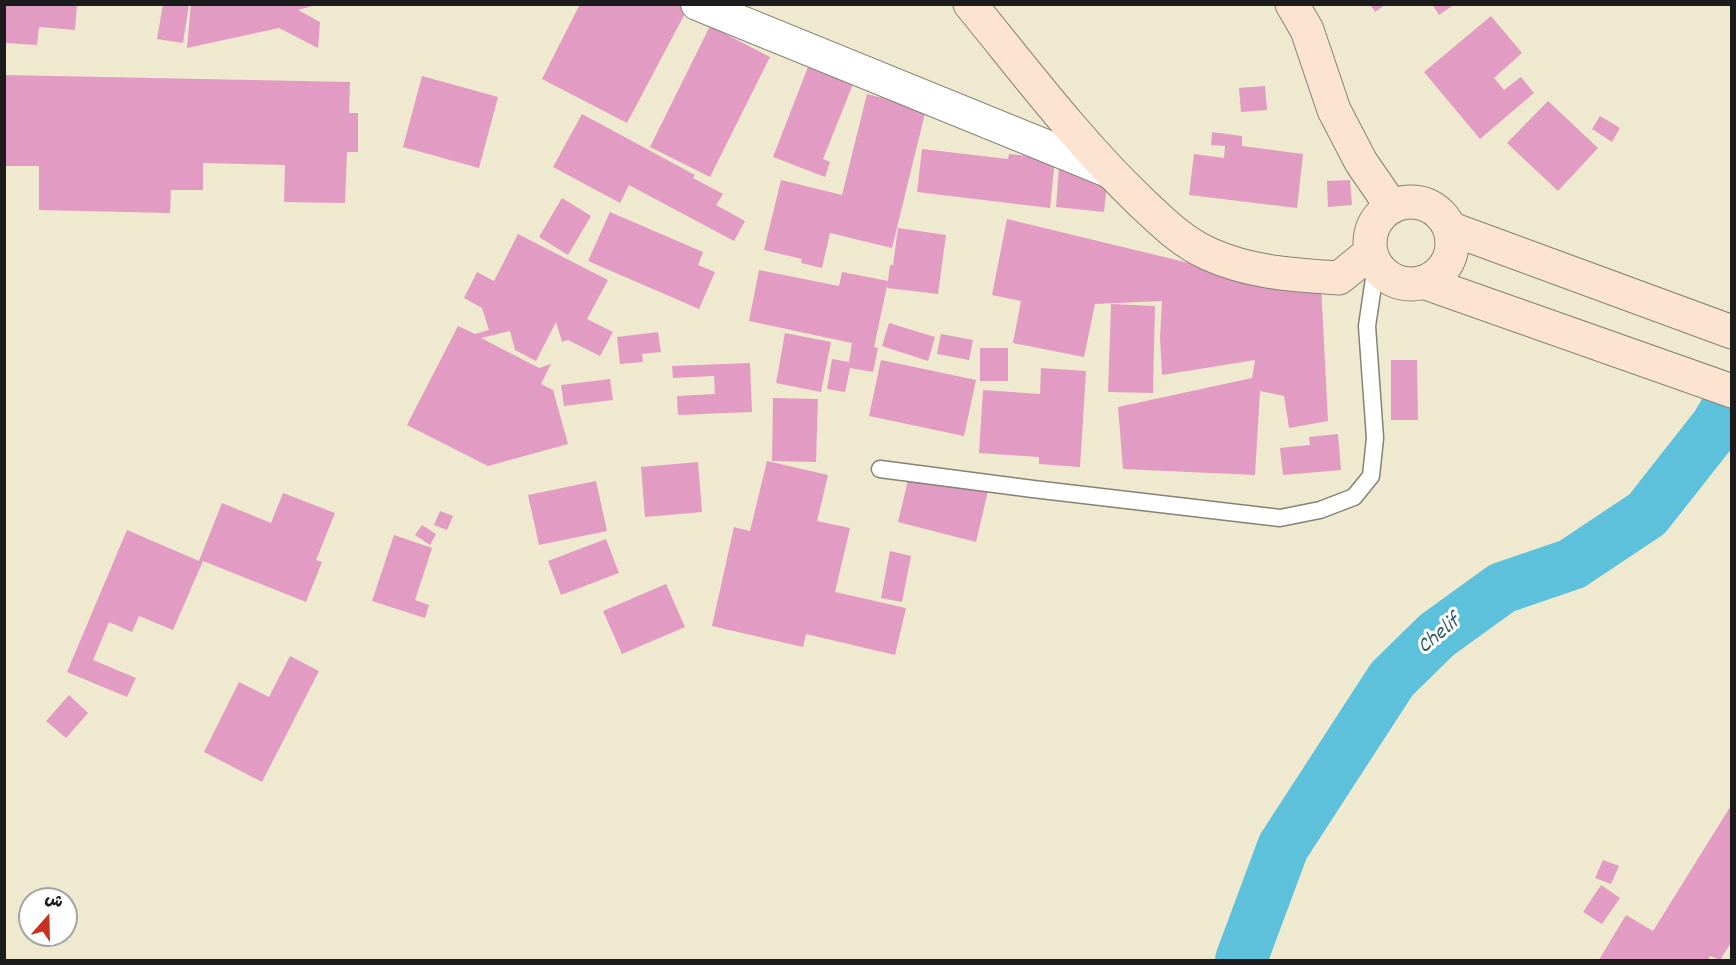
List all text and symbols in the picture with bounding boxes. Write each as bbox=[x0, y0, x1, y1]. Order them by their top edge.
water label: Chelif bbox=[1413, 611, 1467, 661]
north arrow bbox=[18, 887, 78, 947]
text: ش bbox=[41, 888, 66, 915]

